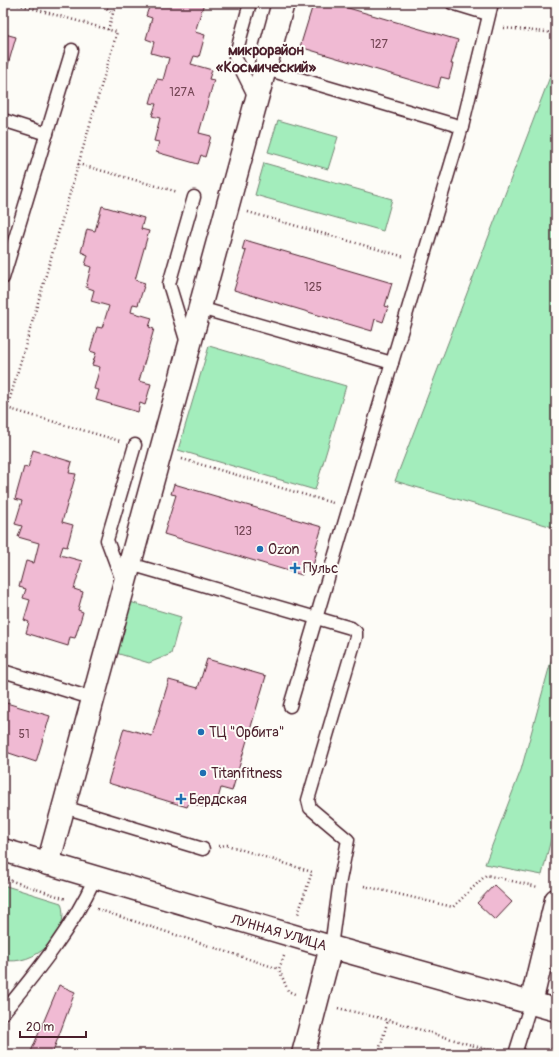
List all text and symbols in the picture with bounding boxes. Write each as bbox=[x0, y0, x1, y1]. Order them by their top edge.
house number: 127 bbox=[370, 37, 389, 52]
district label: микрорайон «Космический» bbox=[216, 41, 316, 77]
house number: 127А bbox=[169, 85, 195, 100]
house number: 125 bbox=[304, 280, 322, 295]
house number: 123 bbox=[234, 524, 252, 539]
place label: Ozon bbox=[268, 541, 300, 558]
marker: Ozon bbox=[255, 544, 265, 554]
place label: Пульс bbox=[303, 560, 338, 577]
marker: Пульс bbox=[290, 563, 300, 573]
place label: ТЦ "Орбита" bbox=[209, 724, 284, 741]
house number: 51 bbox=[18, 727, 30, 742]
marker: ТЦ "Орбита" bbox=[196, 727, 206, 737]
place label: Titanfitness bbox=[211, 765, 283, 782]
marker: Titanfitness bbox=[198, 768, 208, 778]
place label: Бердская bbox=[189, 791, 247, 808]
marker: Бердская bbox=[176, 794, 186, 804]
street label: ЛУННАЯ УЛИЦА bbox=[228, 910, 329, 954]
scale bar bbox=[20, 1013, 86, 1039]
text: 20 m bbox=[26, 1020, 55, 1035]

